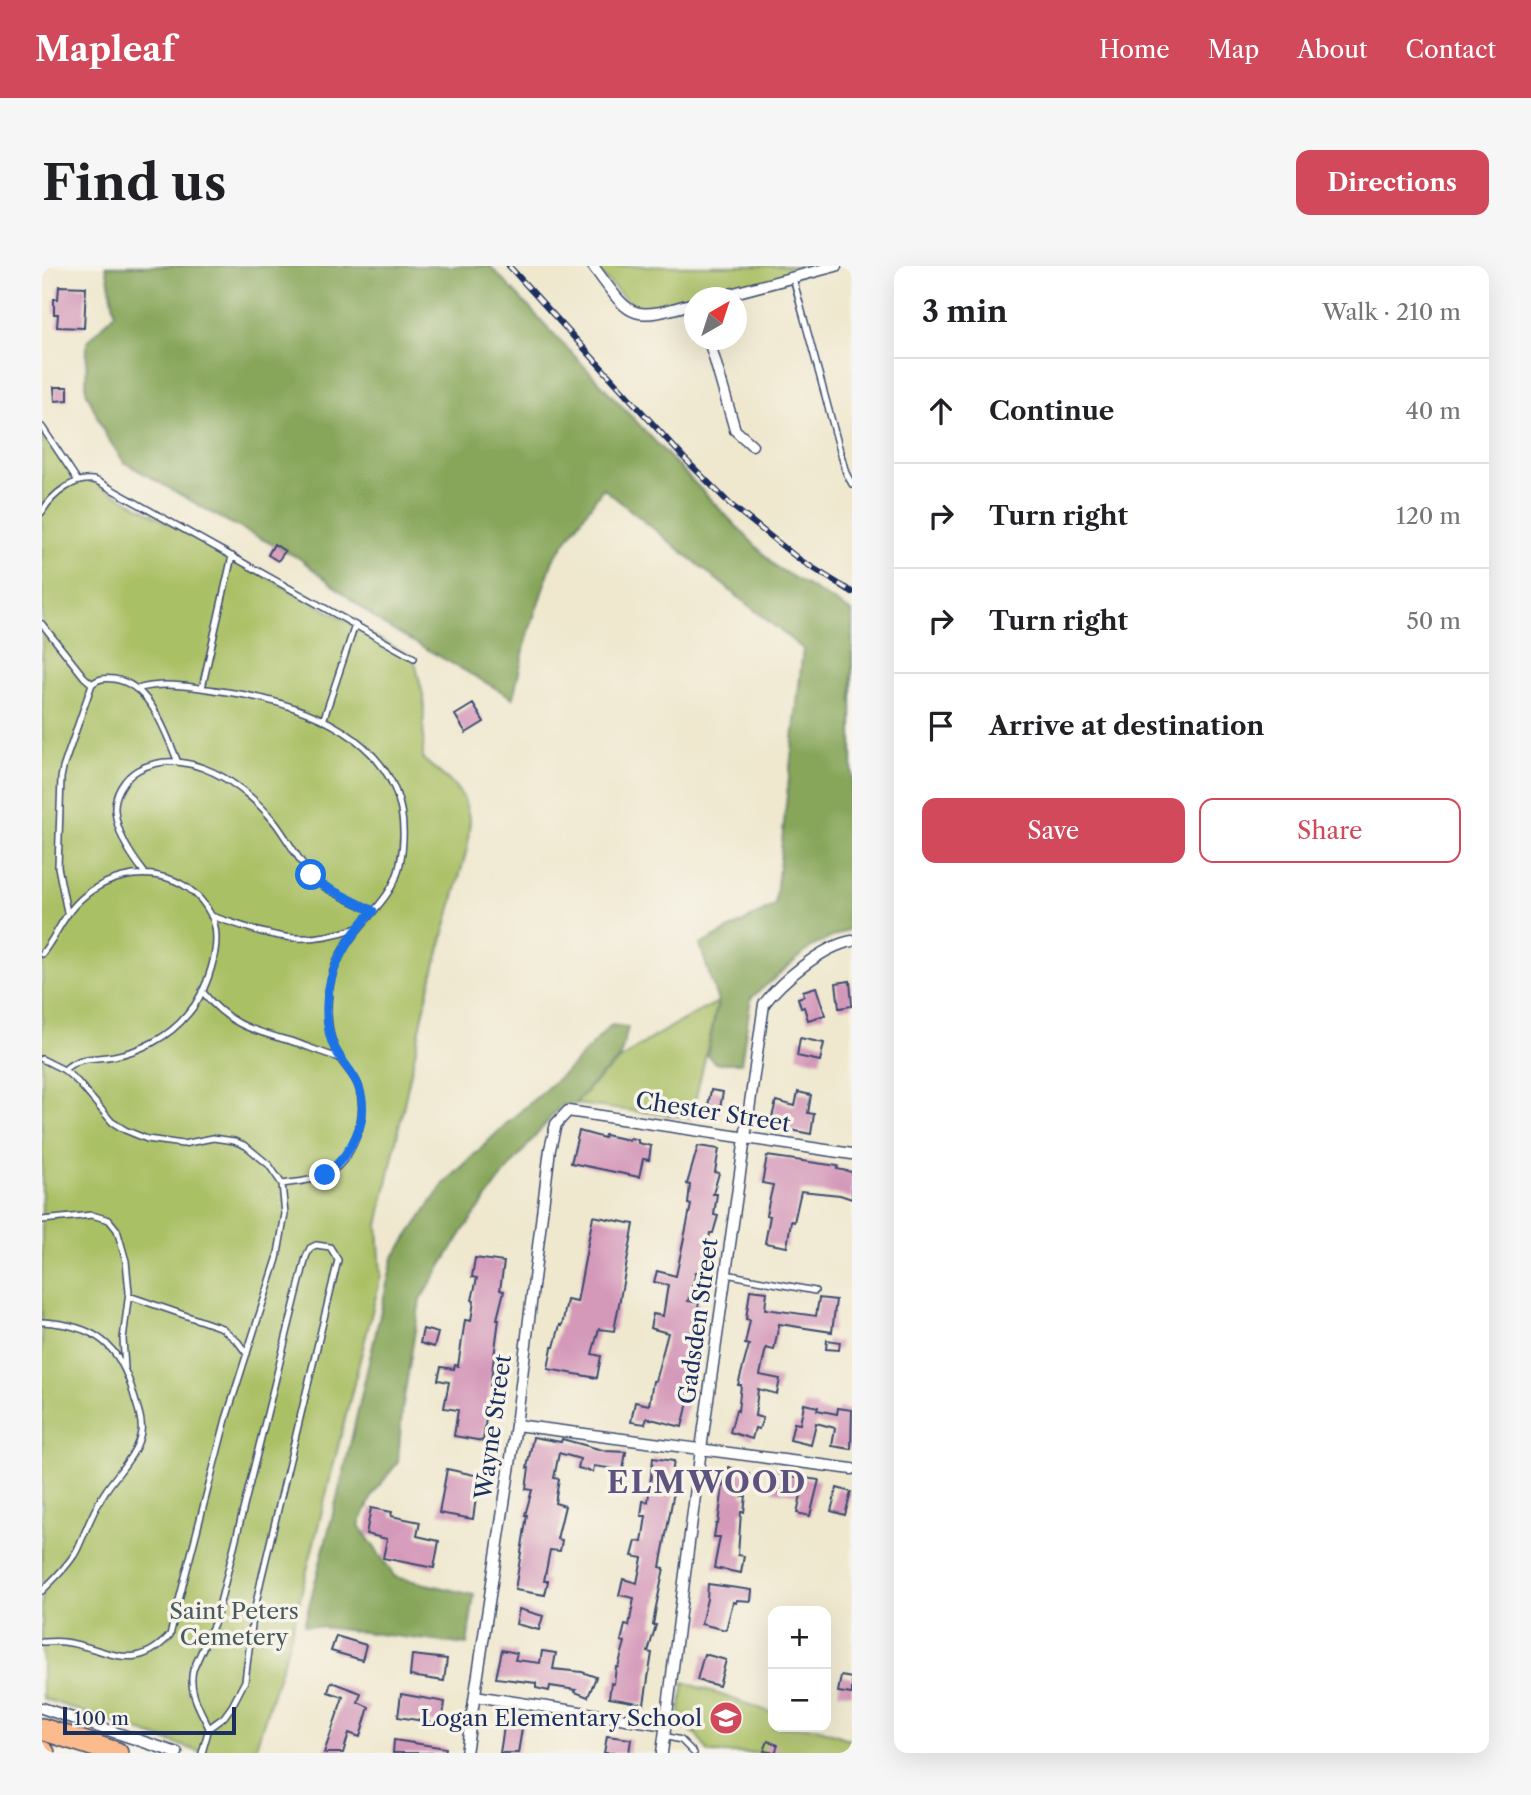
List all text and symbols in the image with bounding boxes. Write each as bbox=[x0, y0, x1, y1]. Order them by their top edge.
text: Mapleaf bbox=[35, 29, 175, 70]
text: Home bbox=[1099, 35, 1170, 64]
text: Map bbox=[1208, 35, 1259, 64]
text: About bbox=[1297, 35, 1368, 64]
text: Contact bbox=[1406, 35, 1496, 64]
button: Directions bbox=[1296, 150, 1489, 215]
text: Find us bbox=[42, 152, 226, 213]
north arrow bbox=[684, 287, 747, 350]
text: 3 min bbox=[922, 293, 1008, 330]
text: Walk · 210 m bbox=[1322, 298, 1461, 326]
icon: ahead bbox=[922, 392, 960, 430]
text: Continue bbox=[989, 395, 1114, 427]
text: 40 m bbox=[1406, 397, 1461, 425]
icon: right bbox=[922, 497, 960, 535]
text: Turn right bbox=[989, 500, 1128, 532]
text: 120 m bbox=[1396, 502, 1461, 530]
icon: right bbox=[922, 602, 960, 640]
text: Turn right bbox=[989, 605, 1128, 637]
text: 50 m bbox=[1406, 607, 1461, 635]
icon: arrive bbox=[922, 707, 960, 745]
text: Arrive at destination bbox=[989, 710, 1264, 742]
button: Save bbox=[922, 798, 1185, 863]
button: Share bbox=[1199, 798, 1461, 863]
route start bbox=[295, 859, 326, 890]
street label: Chester Street bbox=[634, 1086, 792, 1138]
route end bbox=[309, 1159, 340, 1190]
street label: Gadsden Street bbox=[672, 1236, 724, 1406]
street label: Wayne Street bbox=[469, 1353, 517, 1502]
district label: ELMWOOD bbox=[607, 1464, 807, 1501]
park label: Saint Peters Cemetery bbox=[169, 1597, 299, 1651]
map controls bbox=[768, 1606, 831, 1732]
button: + bbox=[768, 1606, 831, 1669]
button: − bbox=[768, 1669, 831, 1732]
school or university icon: Logan Elementary School bbox=[707, 1699, 745, 1737]
scale bar bbox=[63, 1704, 236, 1736]
place label: Logan Elementary School bbox=[420, 1704, 702, 1732]
text: 100 m bbox=[74, 1707, 129, 1730]

